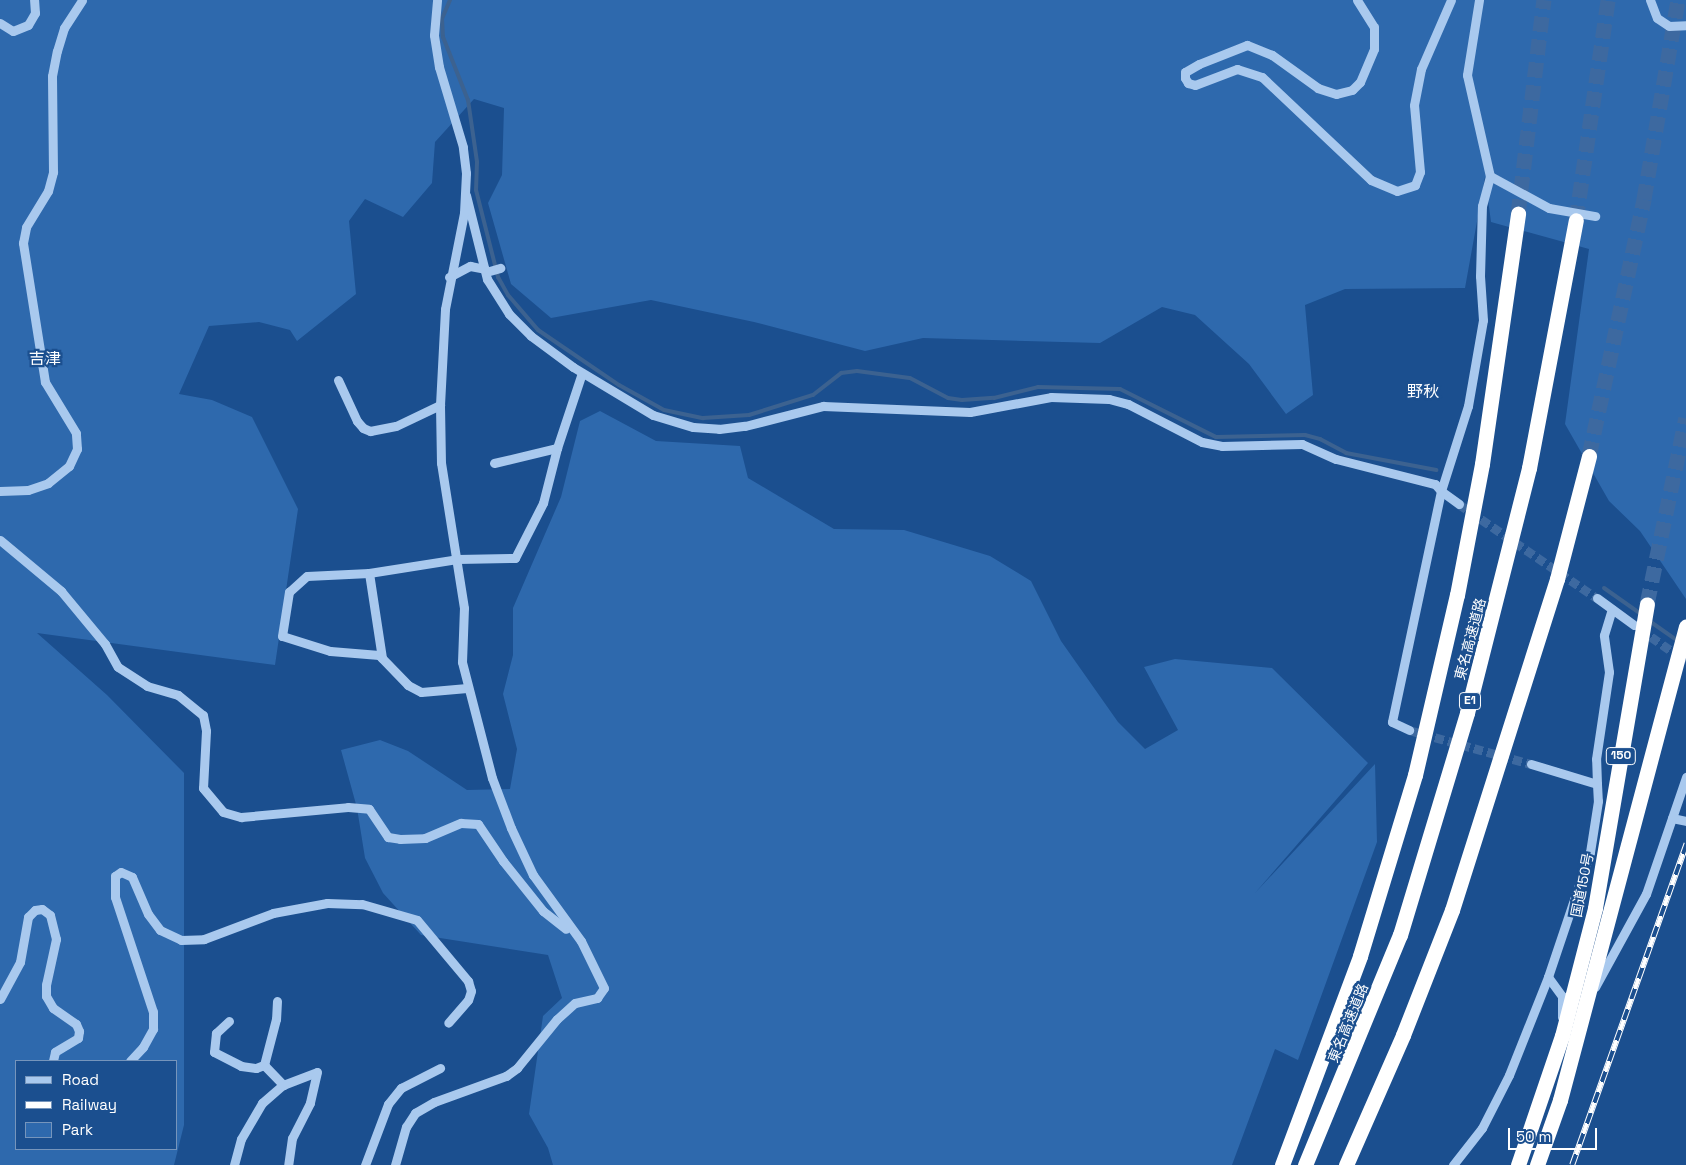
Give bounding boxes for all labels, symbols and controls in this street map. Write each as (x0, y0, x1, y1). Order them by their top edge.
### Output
district label: 吉津 (29, 349, 61, 369)
district label: 野秋 (1407, 382, 1439, 402)
street label: 東名高速道路 (1451, 596, 1489, 682)
road number: E1 (1459, 691, 1481, 710)
road number: 150 (1605, 746, 1637, 766)
street label: 国道150号 (1568, 851, 1596, 919)
street label: 東名高速道路 (1324, 981, 1372, 1065)
legend (15, 1060, 178, 1150)
text: Road (62, 1070, 99, 1089)
text: Railway (62, 1095, 117, 1114)
scale bar (1511, 1118, 1600, 1150)
text: Park (62, 1120, 93, 1139)
text: 50 m (1516, 1127, 1551, 1146)

